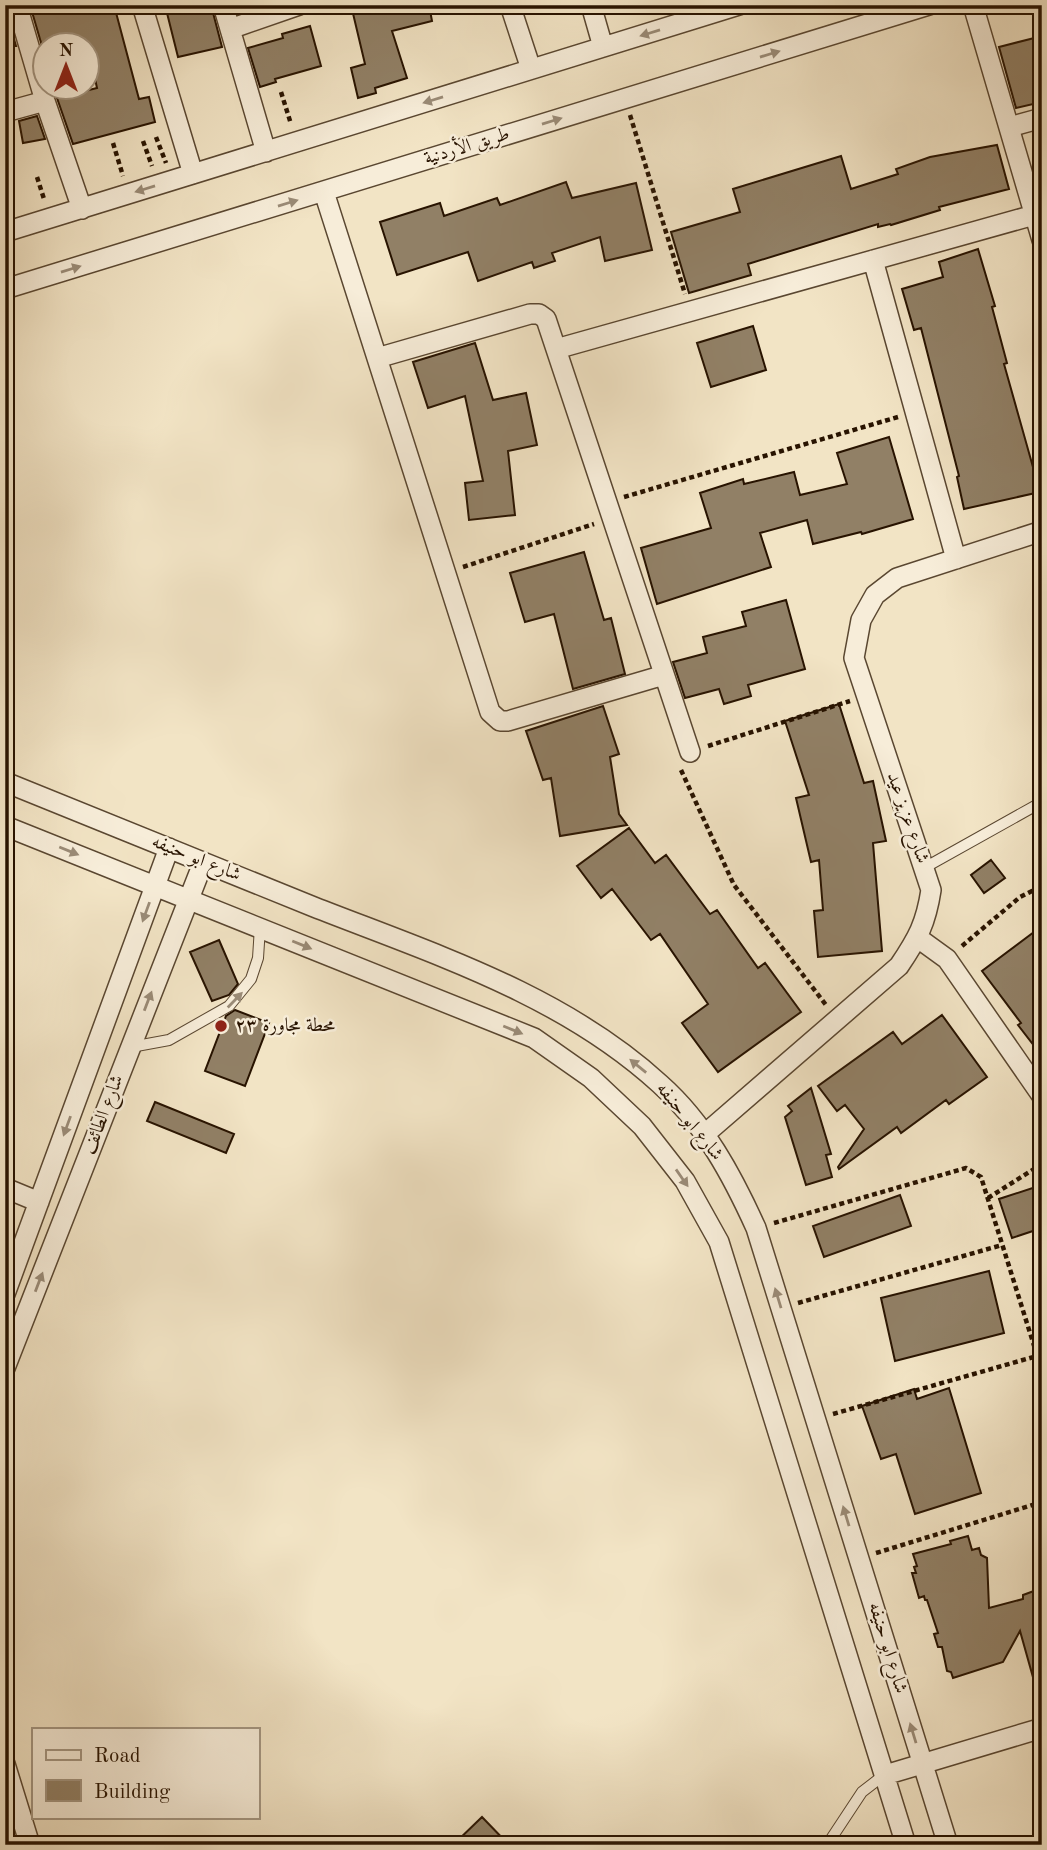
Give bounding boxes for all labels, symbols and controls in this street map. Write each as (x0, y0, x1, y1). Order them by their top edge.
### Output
one-way arrow (639, 28, 660, 38)
north arrow (32, 32, 102, 102)
text: N (59, 42, 74, 61)
one-way arrow (759, 49, 780, 59)
one-way arrow (422, 95, 443, 106)
one-way arrow (542, 115, 563, 126)
street label: طريق الأردنية (420, 119, 512, 170)
one-way arrow (135, 184, 156, 195)
one-way arrow (278, 197, 299, 207)
one-way arrow (60, 264, 81, 274)
street label: شارع عزيز عيد (879, 770, 931, 867)
street label: شارع ابو حنيفه (147, 833, 243, 889)
one-way arrow (58, 846, 79, 857)
one-way arrow (140, 902, 151, 923)
one-way arrow (292, 939, 313, 950)
one-way arrow (143, 991, 154, 1012)
one-way arrow (226, 991, 243, 1008)
place label: محطة مجاورة ٢٣ (235, 1017, 336, 1036)
marker: محطة مجاورة ٢٣ (213, 1018, 229, 1034)
one-way arrow (503, 1025, 524, 1036)
one-way arrow (630, 1059, 647, 1074)
street label: شارع الطائف (80, 1073, 132, 1159)
street label: شارع ابو حنيفه (649, 1079, 726, 1167)
one-way arrow (61, 1115, 72, 1136)
one-way arrow (675, 1169, 689, 1187)
one-way arrow (33, 1271, 44, 1292)
one-way arrow (773, 1288, 783, 1309)
one-way arrow (840, 1505, 850, 1526)
street label: شارع ابو حنيفه (860, 1600, 910, 1697)
one-way arrow (908, 1722, 918, 1743)
legend (32, 1728, 259, 1818)
text: Road (94, 1746, 141, 1767)
text: Building (94, 1782, 171, 1803)

